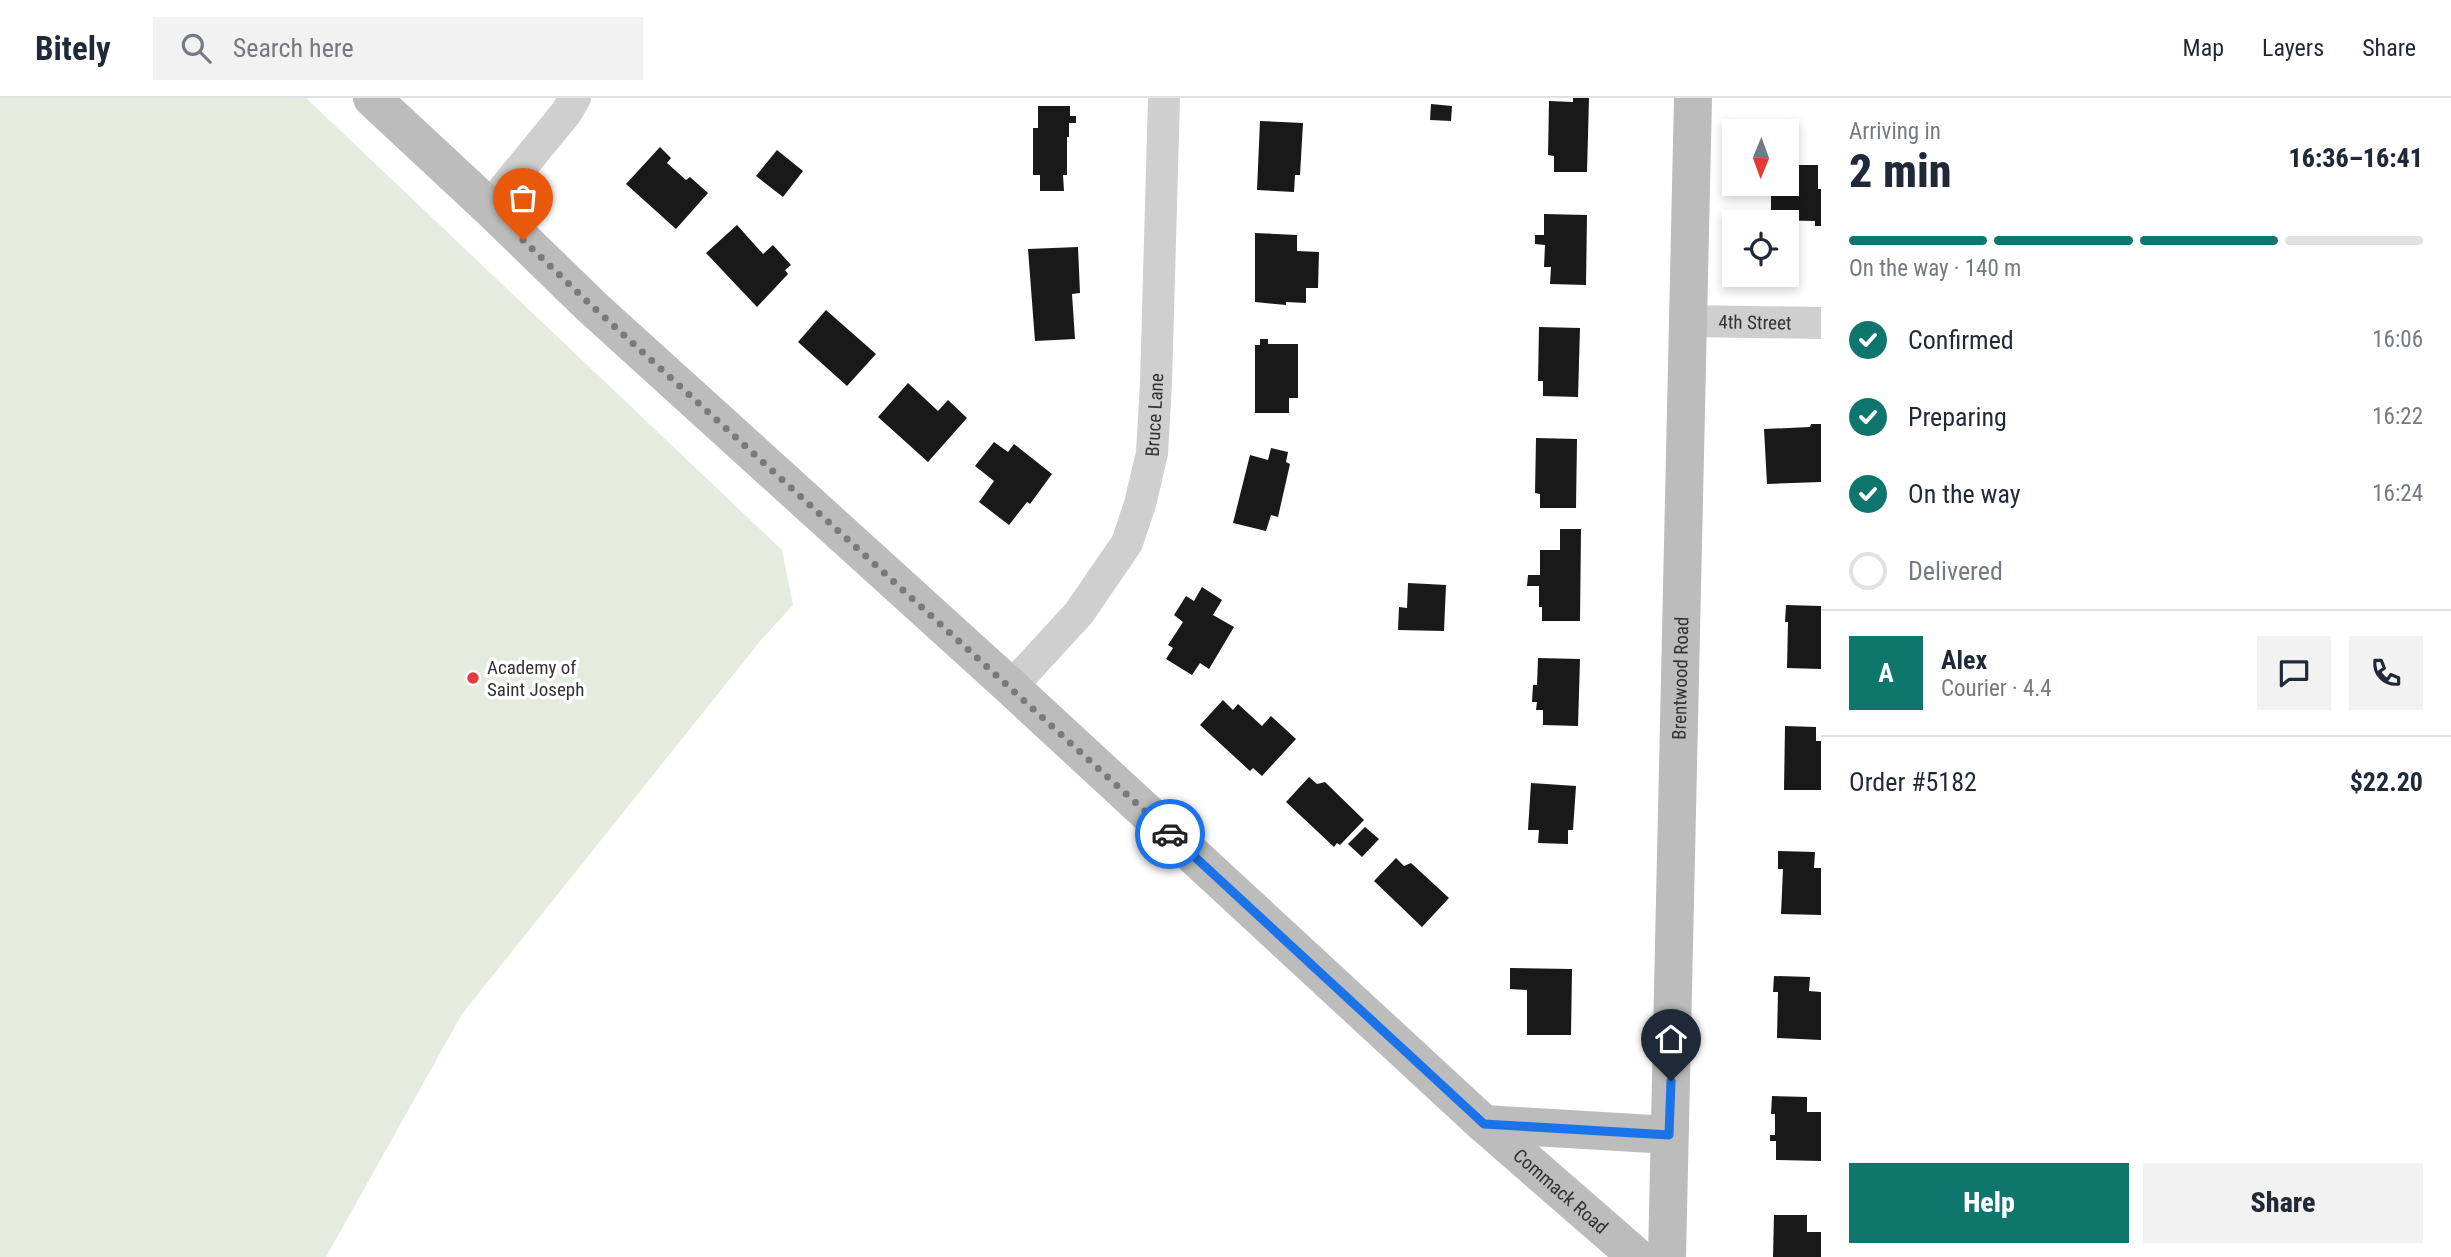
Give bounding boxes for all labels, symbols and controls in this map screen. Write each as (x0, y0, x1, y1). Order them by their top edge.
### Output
search box (153, 17, 643, 80)
text: Bitely (35, 29, 111, 68)
icon: search (177, 29, 215, 67)
text: Search here (233, 33, 354, 63)
text: Map (2183, 34, 2224, 62)
text: Layers (2262, 34, 2324, 62)
text: Share (2362, 34, 2416, 62)
text: Arriving in (1849, 118, 1941, 145)
north arrow (1722, 119, 1799, 196)
map controls (1722, 119, 1799, 287)
text: 16:36–16:41 (2289, 143, 2423, 173)
text: 2 min (1849, 144, 1952, 198)
pin (493, 168, 553, 240)
icon: bag (504, 179, 542, 217)
button: locate (1722, 210, 1799, 287)
text: On the way · 140 m (1849, 255, 2021, 282)
street label: 4th Street (1718, 310, 1792, 335)
icon: check (1849, 321, 1887, 359)
text: Confirmed (1908, 325, 2014, 355)
text: 16:06 (2372, 326, 2423, 353)
street label: Bruce Lane (1141, 373, 1168, 457)
icon: check (1849, 398, 1887, 436)
text: Preparing (1908, 402, 2007, 432)
text: 16:22 (2372, 403, 2423, 430)
icon: check (1849, 475, 1887, 513)
text: On the way (1908, 479, 2021, 509)
text: 16:24 (2372, 480, 2423, 507)
text: Delivered (1908, 556, 2003, 586)
street label: Brentwood Road (1668, 616, 1693, 740)
button: chat (2257, 636, 2331, 710)
button: phone (2349, 636, 2423, 710)
text: Alex (1941, 645, 1987, 675)
place label: Academy of Saint Joseph (487, 656, 584, 701)
text: A (1878, 658, 1894, 688)
marker: Academy of Saint Joseph (465, 670, 481, 686)
text: Courier · 4.4 (1941, 675, 2052, 702)
text: Order #5182 (1849, 767, 1977, 797)
text: $22.20 (2350, 767, 2423, 797)
courier (1135, 799, 1205, 869)
icon: car (1151, 815, 1189, 853)
pin (1641, 1009, 1701, 1081)
icon: home (1652, 1020, 1690, 1058)
street label: Commack Road (1509, 1144, 1613, 1239)
button: Help (1849, 1163, 2129, 1243)
button: Share (2143, 1163, 2423, 1243)

